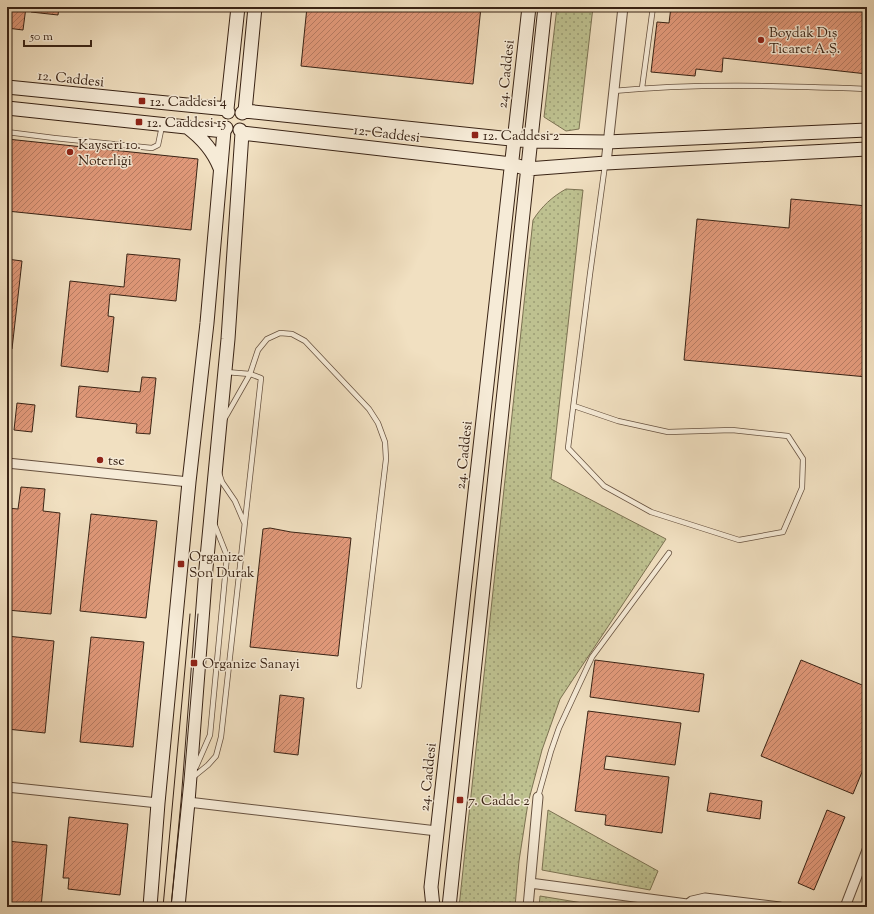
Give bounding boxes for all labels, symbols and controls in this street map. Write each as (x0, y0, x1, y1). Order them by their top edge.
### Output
scale bar (24, 22, 91, 48)
place label: Boydak Dış Ticaret A.Ş. (769, 24, 840, 60)
text: 50 m (29, 28, 53, 46)
marker: Boydak Dış Ticaret A.Ş. (756, 35, 766, 45)
street label: 24. Caddesi (493, 39, 521, 110)
street label: 12. Caddesi (37, 67, 105, 93)
place label: 12. Caddesi 4 (150, 93, 227, 113)
marker: 12. Caddesi 4 (137, 96, 147, 106)
place label: 12. Caddesi 15 (147, 114, 226, 134)
marker: 12. Caddesi 15 (134, 117, 144, 127)
street label: 12. Caddesi (352, 121, 421, 149)
place label: 12. Caddesi 2 (483, 127, 560, 147)
marker: 12. Caddesi 2 (470, 130, 480, 140)
place label: Kayseri 10. Noterliği (78, 136, 141, 172)
marker: Kayseri 10. Noterliği (65, 147, 75, 157)
street label: 24. Caddesi (451, 420, 479, 491)
place label: tse (108, 452, 125, 472)
marker: tse (95, 455, 105, 465)
place label: Organize Son Durak (189, 548, 255, 584)
marker: Organize Son Durak (176, 559, 186, 569)
place label: Organize Sanayi (202, 655, 300, 675)
marker: Organize Sanayi (189, 658, 199, 668)
street label: 24. Caddesi (415, 742, 443, 813)
place label: 7. Cadde 2 (468, 792, 530, 812)
marker: 7. Cadde 2 (455, 795, 465, 805)

